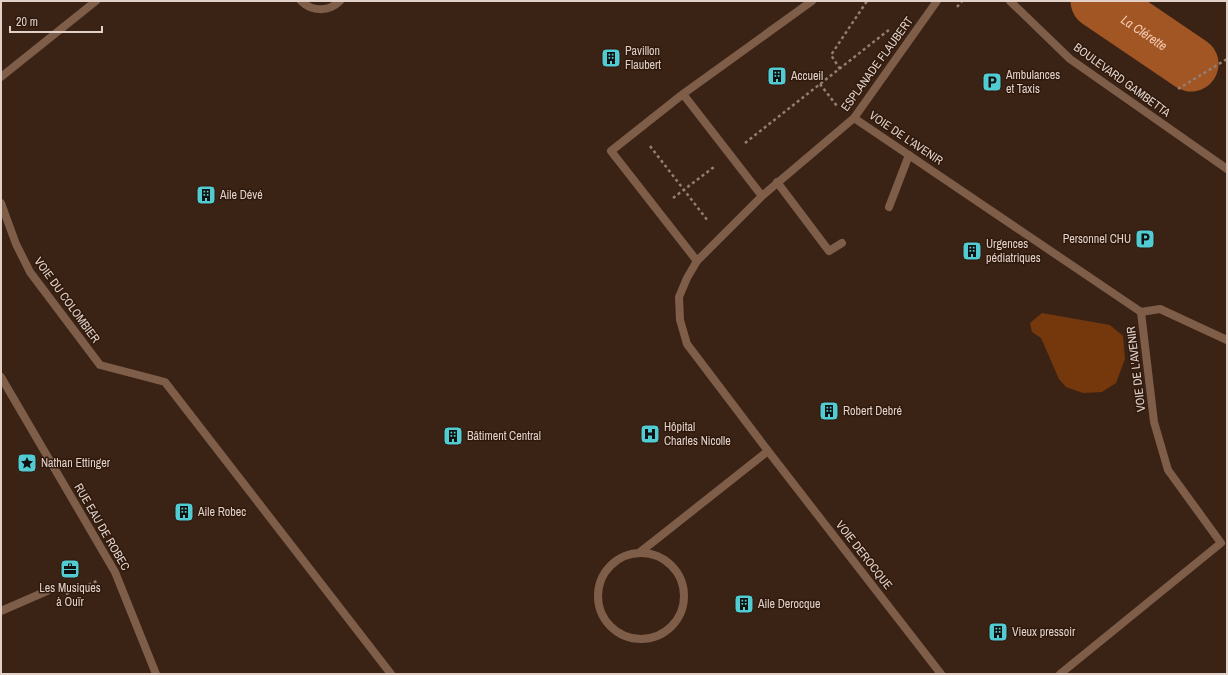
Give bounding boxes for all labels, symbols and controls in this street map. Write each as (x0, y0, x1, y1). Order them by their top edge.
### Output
scale bar (10, 8, 102, 34)
water label: La Clérette (1118, 11, 1171, 54)
text: 20 m (16, 14, 38, 30)
street label: ESPLANADE FLAUBERT (837, 14, 917, 114)
street label: BOULEVARD GAMBETTA (1070, 39, 1174, 121)
place label: Pavillon Flaubert (625, 43, 661, 73)
building icon: Pavillon Flaubert (600, 47, 622, 69)
building icon: Accueil (766, 65, 788, 87)
place label: Ambulances et Taxis (1005, 67, 1060, 97)
place label: Accueil (790, 68, 823, 84)
parking icon: Ambulances et Taxis (981, 71, 1003, 93)
street label: VOIE DE L'AVENIR (866, 107, 946, 169)
building icon: Aile Dévé (195, 184, 217, 206)
place label: Aile Dévé (219, 187, 263, 203)
parking icon: Personnel CHU (1134, 228, 1156, 250)
place label: Personnel CHU (1063, 231, 1131, 247)
place label: Urgences pédiatriques (986, 236, 1041, 266)
building icon: Urgences pédiatriques (961, 240, 983, 262)
street label: VOIE DU COLOMBIER (30, 254, 104, 346)
street label: VOIE DE L'AVENIR (1123, 325, 1149, 413)
building icon: Robert Debré (818, 400, 840, 422)
place label: Robert Debré (843, 403, 902, 419)
place label: Hôpital Charles Nicolle (664, 419, 731, 449)
hospital icon: Hôpital Charles Nicolle (639, 423, 661, 445)
building icon: Bâtiment Central (442, 425, 464, 447)
place label: Bâtiment Central (467, 428, 541, 444)
place icon: Nathan Ettinger (16, 452, 38, 474)
place label: Nathan Ettinger (41, 455, 111, 471)
street label: RUE EAU DE ROBEC (71, 481, 133, 573)
building icon: Aile Robec (173, 501, 195, 523)
place label: Aile Robec (197, 504, 246, 520)
street label: VOIE DEROCQUE (832, 517, 896, 593)
office icon: Les Musiques à Ouïr (59, 558, 81, 580)
place label: Les Musiques à Ouïr (39, 580, 101, 610)
building icon: Aile Derocque (733, 593, 755, 615)
place label: Aile Derocque (757, 596, 820, 612)
building icon: Vieux pressoir (987, 621, 1009, 643)
place label: Vieux pressoir (1012, 624, 1076, 640)

